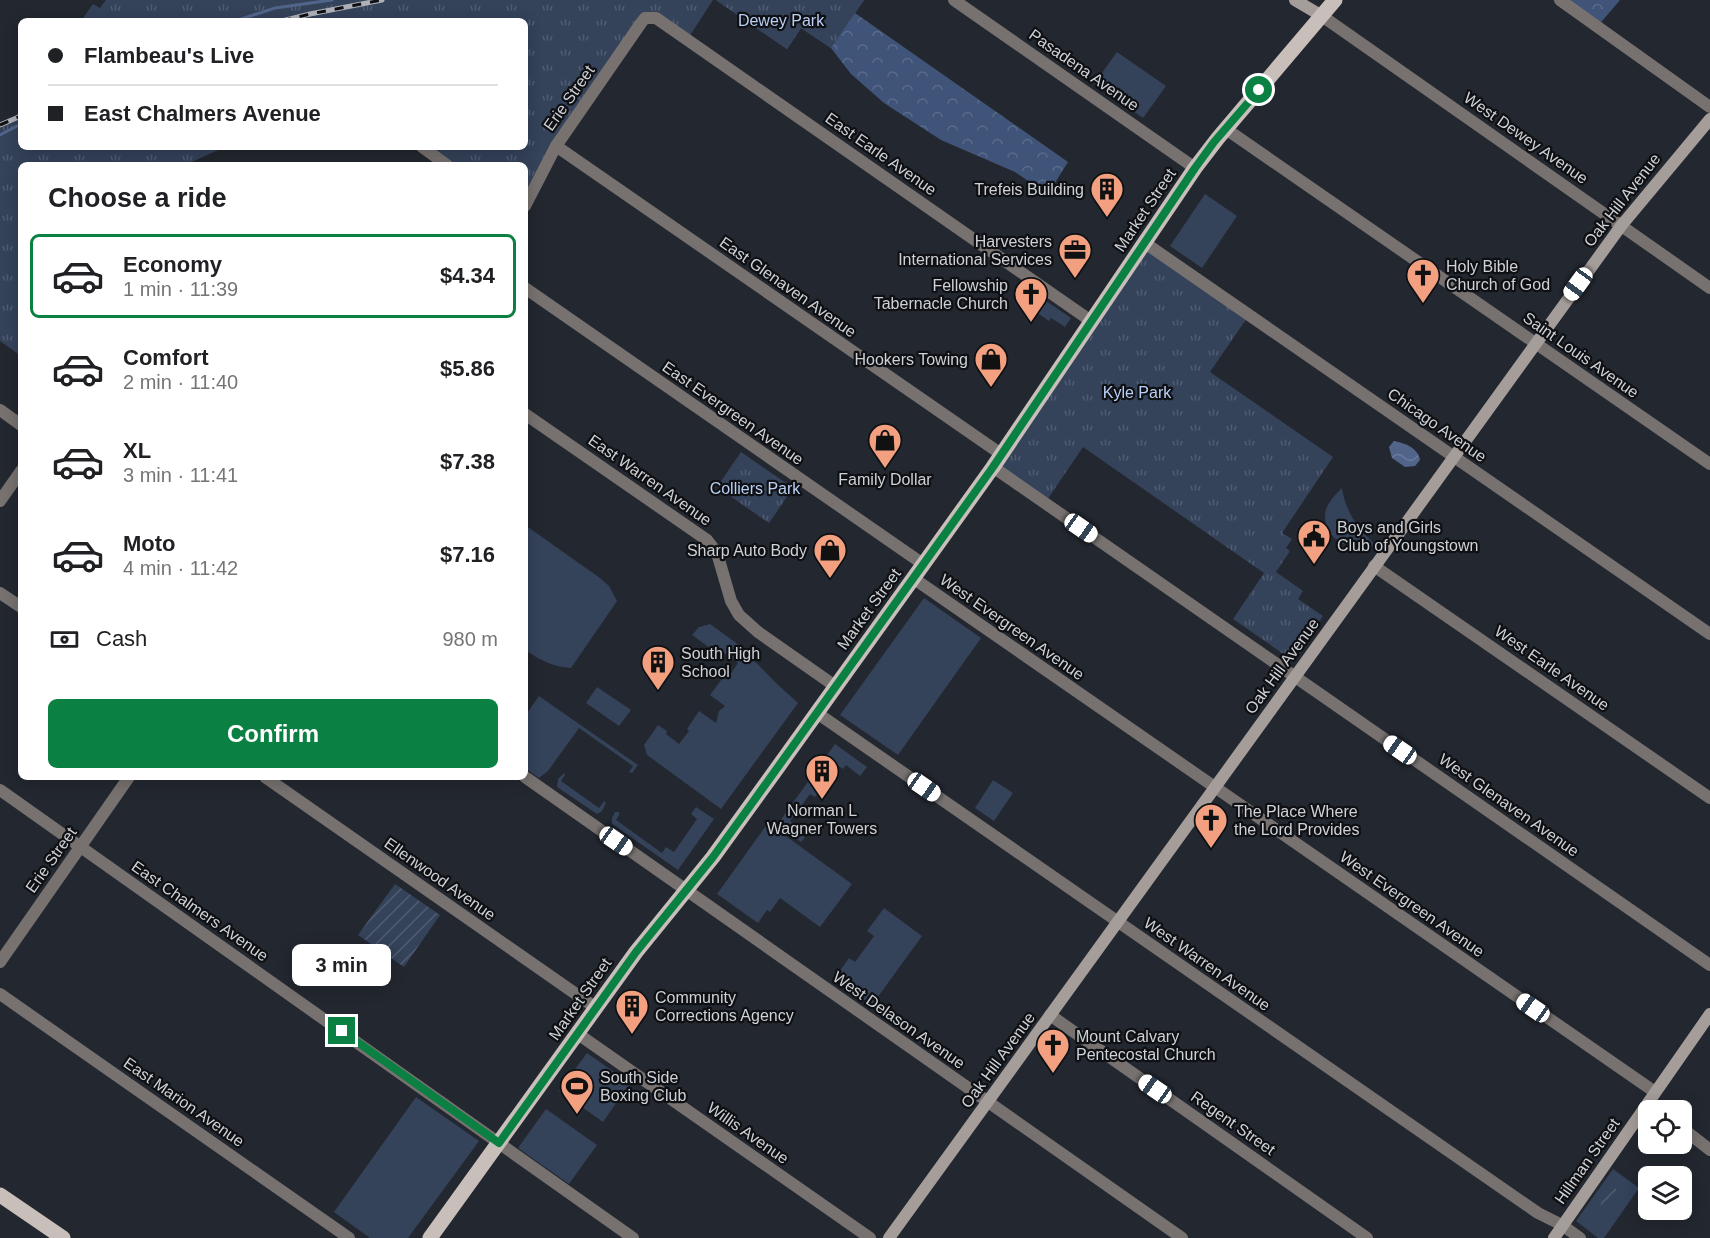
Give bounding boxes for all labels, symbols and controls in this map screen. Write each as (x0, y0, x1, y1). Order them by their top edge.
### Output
park label: Dewey Park (738, 12, 825, 29)
street label: Pasadena Avenue (1026, 26, 1142, 114)
text: Flambeau's Live (84, 43, 254, 68)
street label: Erie Street (540, 62, 598, 134)
route start (1245, 76, 1272, 103)
street label: West Dewey Avenue (1461, 89, 1591, 187)
text: East Chalmers Avenue (84, 101, 321, 126)
street label: East Earle Avenue (822, 109, 940, 199)
street label: Oak Hill Avenue (1580, 150, 1664, 250)
street label: Market Street (1111, 165, 1179, 255)
building icon: Trefeis Building (1089, 171, 1125, 218)
place label: Trefeis Building (974, 181, 1084, 198)
text: Choose a ride (48, 183, 227, 213)
office icon: Harvesters International Services (1057, 232, 1093, 279)
street label: East Glenaven Avenue (717, 233, 860, 341)
place label: Harvesters International Services (898, 233, 1052, 268)
icon: car (51, 249, 105, 303)
text: Economy (123, 252, 222, 277)
church icon: Holy Bible Church of God (1405, 257, 1441, 304)
place label: Holy Bible Church of God (1446, 258, 1550, 293)
text: $4.34 (440, 263, 495, 288)
car (1560, 264, 1596, 304)
church icon: Fellowship Tabernacle Church (1013, 276, 1049, 323)
place label: Fellowship Tabernacle Church (874, 277, 1008, 312)
text: 1 min · 11:39 (123, 278, 238, 300)
street label: Saint Louis Avenue (1520, 309, 1642, 401)
shop icon: Hookers Towing (973, 341, 1009, 388)
icon: car (51, 342, 105, 396)
text: Comfort (123, 345, 209, 370)
place label: Hookers Towing (854, 351, 968, 368)
text: $5.86 (440, 356, 495, 381)
street label: East Evergreen Avenue (659, 358, 807, 468)
text: 2 min · 11:40 (123, 371, 238, 393)
park label: Kyle Park (1103, 384, 1172, 401)
street label: Chicago Avenue (1385, 385, 1490, 465)
shop icon: Family Dollar (867, 422, 903, 469)
street label: East Warren Avenue (585, 431, 715, 529)
icon: car (51, 435, 105, 489)
text: XL (123, 438, 151, 463)
text: $7.38 (440, 449, 495, 474)
text: 3 min · 11:41 (123, 464, 238, 486)
place label: Family Dollar (838, 471, 932, 488)
park label: Colliers Park (710, 480, 801, 497)
car (1061, 510, 1101, 546)
public building icon: Boys and Girls Club of Youngstown (1296, 518, 1332, 565)
place label: Boys and Girls Club of Youngstown (1337, 519, 1478, 554)
icon: car (51, 528, 105, 582)
text: Moto (123, 531, 176, 556)
shop icon: Sharp Auto Body (812, 532, 848, 579)
text: $7.16 (440, 542, 495, 567)
place label: Sharp Auto Body (687, 542, 807, 559)
text: 4 min · 11:42 (123, 557, 238, 579)
street label: Market Street (834, 565, 904, 653)
street label: West Evergreen Avenue (937, 571, 1087, 683)
street label: Oak Hill Avenue (1242, 615, 1322, 717)
street label: West Earle Avenue (1492, 622, 1612, 714)
icon: cash (48, 623, 81, 656)
text: Cash (96, 626, 147, 651)
text: 980 m (442, 628, 498, 650)
building icon: South High School (640, 644, 676, 691)
place label: South High School (681, 645, 760, 680)
button: Confirm (48, 699, 498, 768)
car (1380, 732, 1420, 768)
street label: West Glenaven Avenue (1436, 750, 1582, 860)
building icon: Norman L Wagner Towers (804, 753, 840, 800)
car (904, 769, 944, 805)
place label: Norman L Wagner Towers (767, 802, 877, 837)
church icon: The Place Where the Lord Provides (1193, 802, 1229, 849)
place label: The Place Where the Lord Provides (1234, 803, 1359, 838)
car (596, 823, 636, 859)
street label: Erie Street (22, 824, 80, 896)
street label: Ellenwood Avenue (381, 834, 499, 924)
street label: West Evergreen Avenue (1337, 848, 1487, 960)
street label: East Chalmers Avenue (129, 857, 271, 965)
street label: West Warren Avenue (1141, 914, 1273, 1014)
callout: 3 min (292, 944, 392, 986)
text: 3 min (315, 954, 368, 976)
street label: Market Street (545, 954, 615, 1043)
street label: West Delason Avenue (830, 968, 968, 1072)
building icon: Community Corrections Agency (614, 988, 650, 1035)
place label: Community Corrections Agency (655, 989, 794, 1024)
car (1513, 990, 1553, 1026)
street label: Oak Hill Avenue (958, 1009, 1038, 1111)
route end (328, 1017, 355, 1044)
church icon: Mount Calvary Pentecostal Church (1035, 1027, 1071, 1074)
place label: Mount Calvary Pentecostal Church (1076, 1028, 1216, 1063)
street label: East Marion Avenue (121, 1054, 247, 1150)
sports icon: South Side Boxing Club (559, 1068, 595, 1115)
place label: South Side Boxing Club (600, 1069, 686, 1104)
car (1135, 1071, 1175, 1107)
street label: Regent Street (1188, 1088, 1279, 1159)
street label: Willis Avenue (704, 1099, 792, 1167)
map controls (1638, 1100, 1692, 1220)
button: locate (1638, 1100, 1692, 1154)
street label: Hillman Street (1551, 1115, 1623, 1207)
button: layers (1638, 1166, 1692, 1220)

